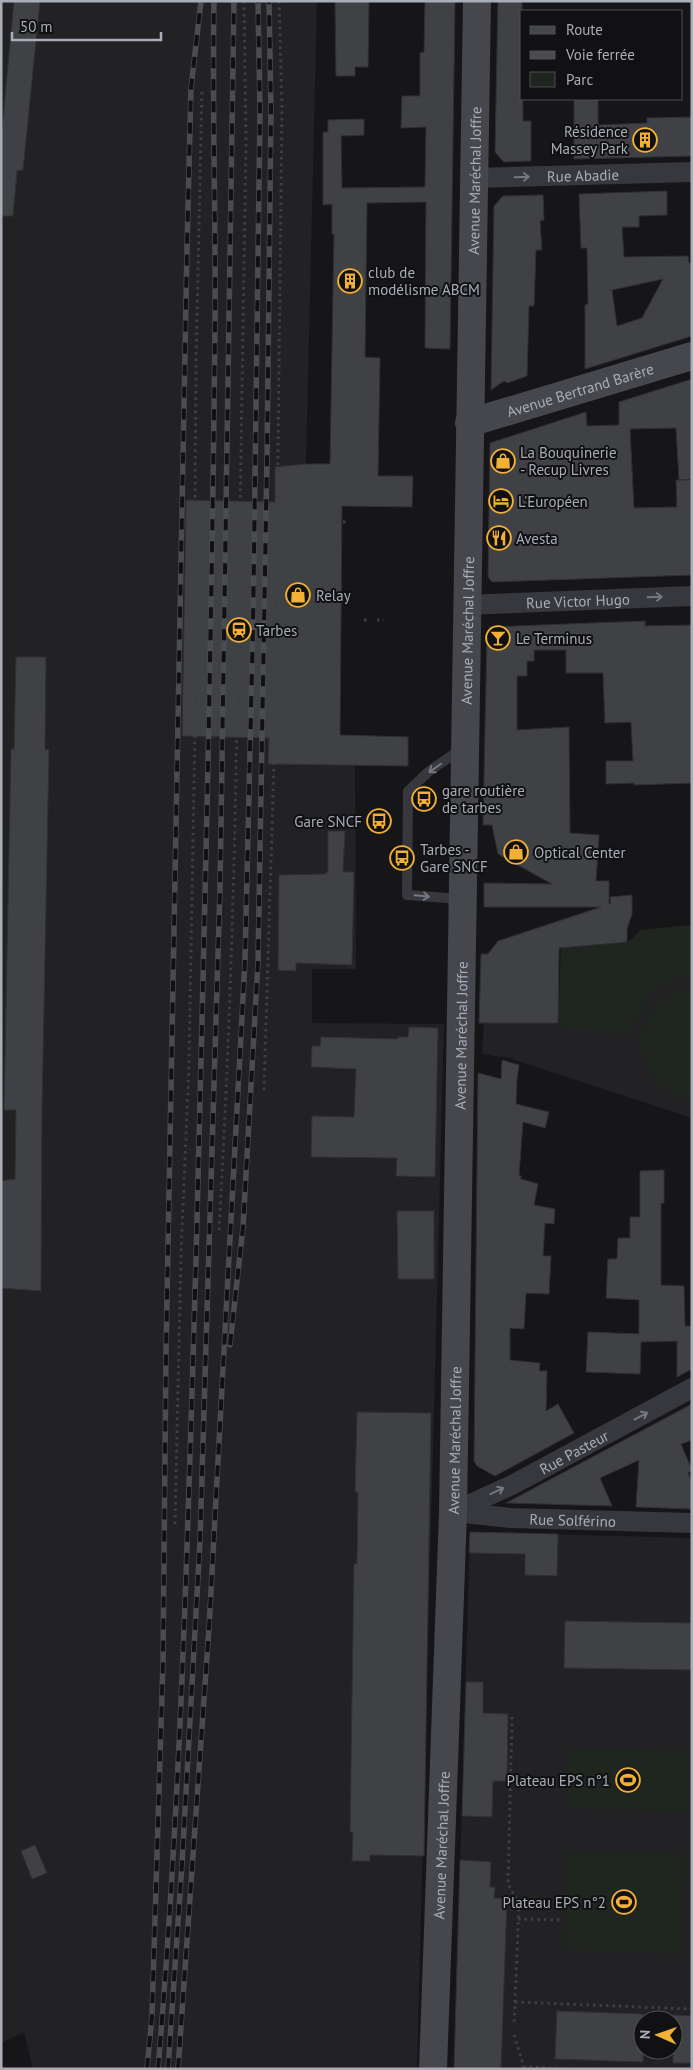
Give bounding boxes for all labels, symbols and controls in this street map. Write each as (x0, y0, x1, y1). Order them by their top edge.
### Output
scale bar (12, 10, 161, 42)
legend (520, 10, 683, 100)
text: 50 m (20, 17, 53, 36)
text: Route (566, 20, 603, 39)
text: Voie ferrée (565, 45, 635, 64)
text: Parc (566, 70, 593, 89)
street label: Avenue Maréchal Joffre (463, 106, 485, 255)
place label: Résidence Massey Park (551, 122, 629, 158)
building icon: Résidence Massey Park (632, 127, 658, 153)
street label: Rue Abadie (547, 165, 619, 185)
one-way arrow (514, 172, 530, 181)
place label: club de modélisme ABCM (368, 263, 480, 299)
building icon: club de modélisme ABCM (337, 268, 363, 294)
street label: Avenue Bertrand Barère (504, 359, 656, 421)
place label: La Bouquinerie - Recup Livres (520, 443, 617, 479)
shop icon: La Bouquinerie - Recup Livres (490, 448, 516, 474)
hotel icon: L'Européen (488, 488, 514, 514)
place label: L'Européen (518, 492, 588, 511)
restaurant icon: Avesta (486, 525, 512, 551)
place label: Avesta (516, 529, 558, 548)
street label: Avenue Maréchal Joffre (456, 556, 478, 705)
shop icon: Relay (285, 582, 311, 608)
place label: Relay (316, 586, 351, 605)
street label: Rue Victor Hugo (526, 589, 630, 612)
one-way arrow (646, 593, 662, 602)
station icon: Tarbes (226, 617, 252, 643)
place label: Tarbes (256, 621, 297, 640)
bar icon: Le Terminus (485, 625, 511, 651)
place label: Le Terminus (516, 629, 592, 648)
one-way arrow (429, 762, 442, 773)
place label: gare routière de tarbes (442, 781, 525, 817)
bus stop icon: gare routière de tarbes (411, 786, 437, 812)
bus stop icon: Gare SNCF (366, 808, 392, 834)
place label: Gare SNCF (294, 812, 362, 831)
shop icon: Optical Center (503, 839, 529, 865)
place label: Tarbes - Gare SNCF (420, 840, 488, 876)
place label: Optical Center (534, 843, 626, 862)
bus stop icon: Tarbes - Gare SNCF (389, 845, 415, 871)
one-way arrow (414, 891, 430, 901)
street label: Avenue Maréchal Joffre (450, 961, 471, 1110)
street label: Avenue Maréchal Joffre (443, 1366, 465, 1515)
one-way arrow (633, 1410, 647, 1420)
street label: Rue Pasteur (536, 1425, 612, 1478)
one-way arrow (489, 1486, 504, 1496)
street label: Rue Solférino (529, 1509, 616, 1530)
sports icon: Plateau EPS n°1 (615, 1767, 641, 1793)
street label: Avenue Maréchal Joffre (429, 1771, 453, 1920)
place label: Plateau EPS n°1 (507, 1771, 610, 1790)
sports icon: Plateau EPS n°2 (611, 1889, 637, 1915)
place label: Plateau EPS n°2 (503, 1893, 606, 1912)
north arrow (633, 2010, 683, 2060)
text: N (636, 2030, 654, 2039)

